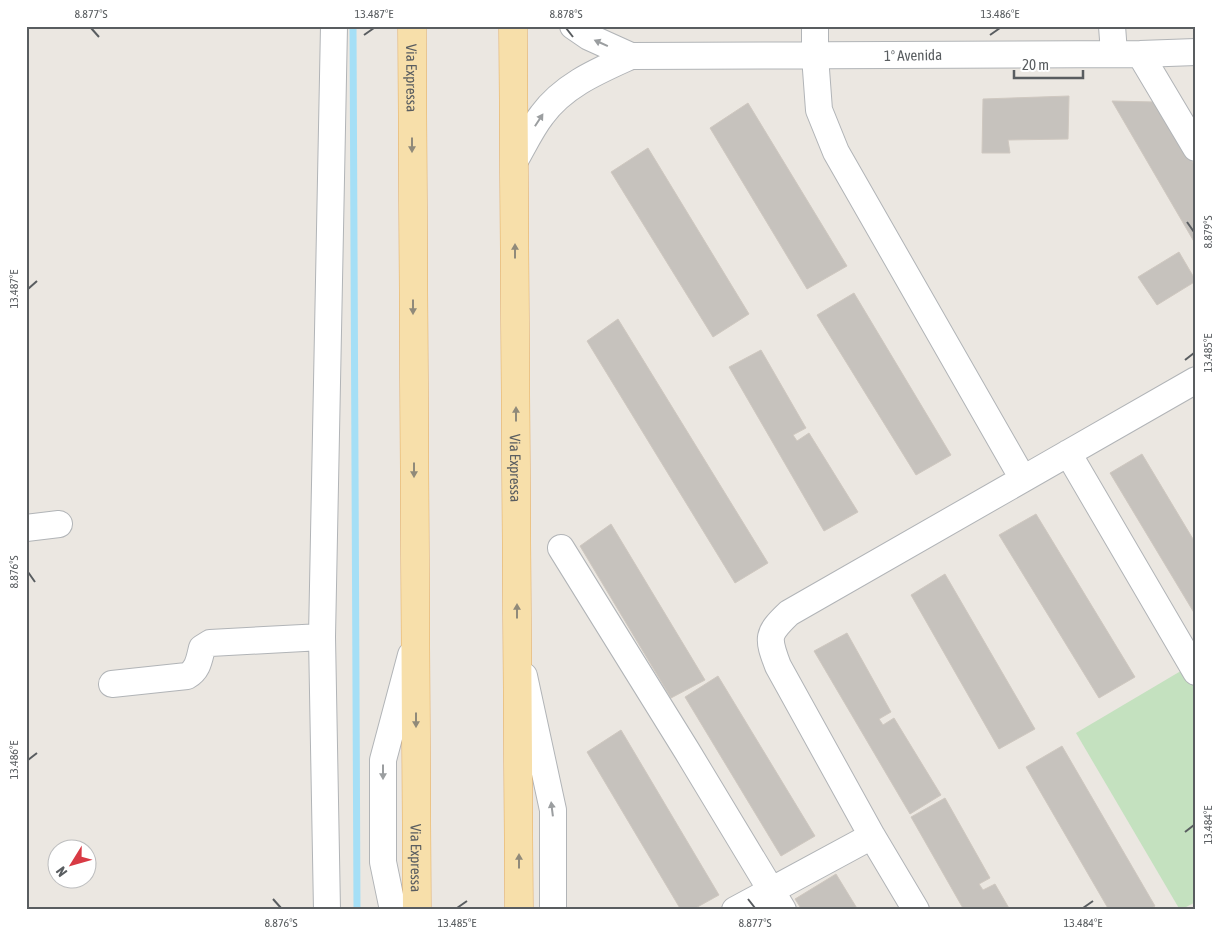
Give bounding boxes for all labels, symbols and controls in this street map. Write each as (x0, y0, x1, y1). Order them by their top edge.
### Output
text: 8.877°S (74, 7, 108, 21)
text: 13.487°E (355, 7, 393, 21)
text: 8.878°S (549, 7, 583, 21)
text: 13.486°E (981, 7, 1019, 21)
one-way arrow (594, 38, 608, 46)
street label: Via Expressa (404, 44, 421, 112)
street label: 1º Avenida (884, 46, 942, 64)
scale bar (1014, 48, 1083, 80)
text: 20 m (1022, 56, 1049, 73)
one-way arrow (534, 113, 544, 127)
one-way arrow (408, 137, 416, 153)
text: 8.879°S (1201, 215, 1215, 249)
one-way arrow (511, 243, 519, 259)
text: 13.487°E (7, 270, 21, 308)
one-way arrow (409, 300, 417, 316)
text: 13.485°E (1201, 334, 1215, 372)
one-way arrow (512, 405, 520, 421)
street label: Via Expressa (507, 434, 525, 502)
one-way arrow (410, 462, 418, 478)
text: 8.876°S (7, 555, 21, 589)
one-way arrow (513, 603, 521, 619)
one-way arrow (412, 712, 420, 728)
text: 13.486°E (7, 741, 21, 779)
one-way arrow (379, 764, 387, 780)
one-way arrow (548, 800, 556, 816)
text: 13.484°E (1201, 806, 1215, 844)
street label: Via Expressa (408, 824, 425, 892)
north arrow (48, 838, 98, 888)
one-way arrow (514, 853, 522, 869)
text: N (53, 864, 70, 880)
text: 8.876°S (264, 916, 298, 930)
text: 13.485°E (438, 916, 476, 930)
text: 8.877°S (738, 916, 772, 930)
text: 13.484°E (1064, 916, 1102, 930)

